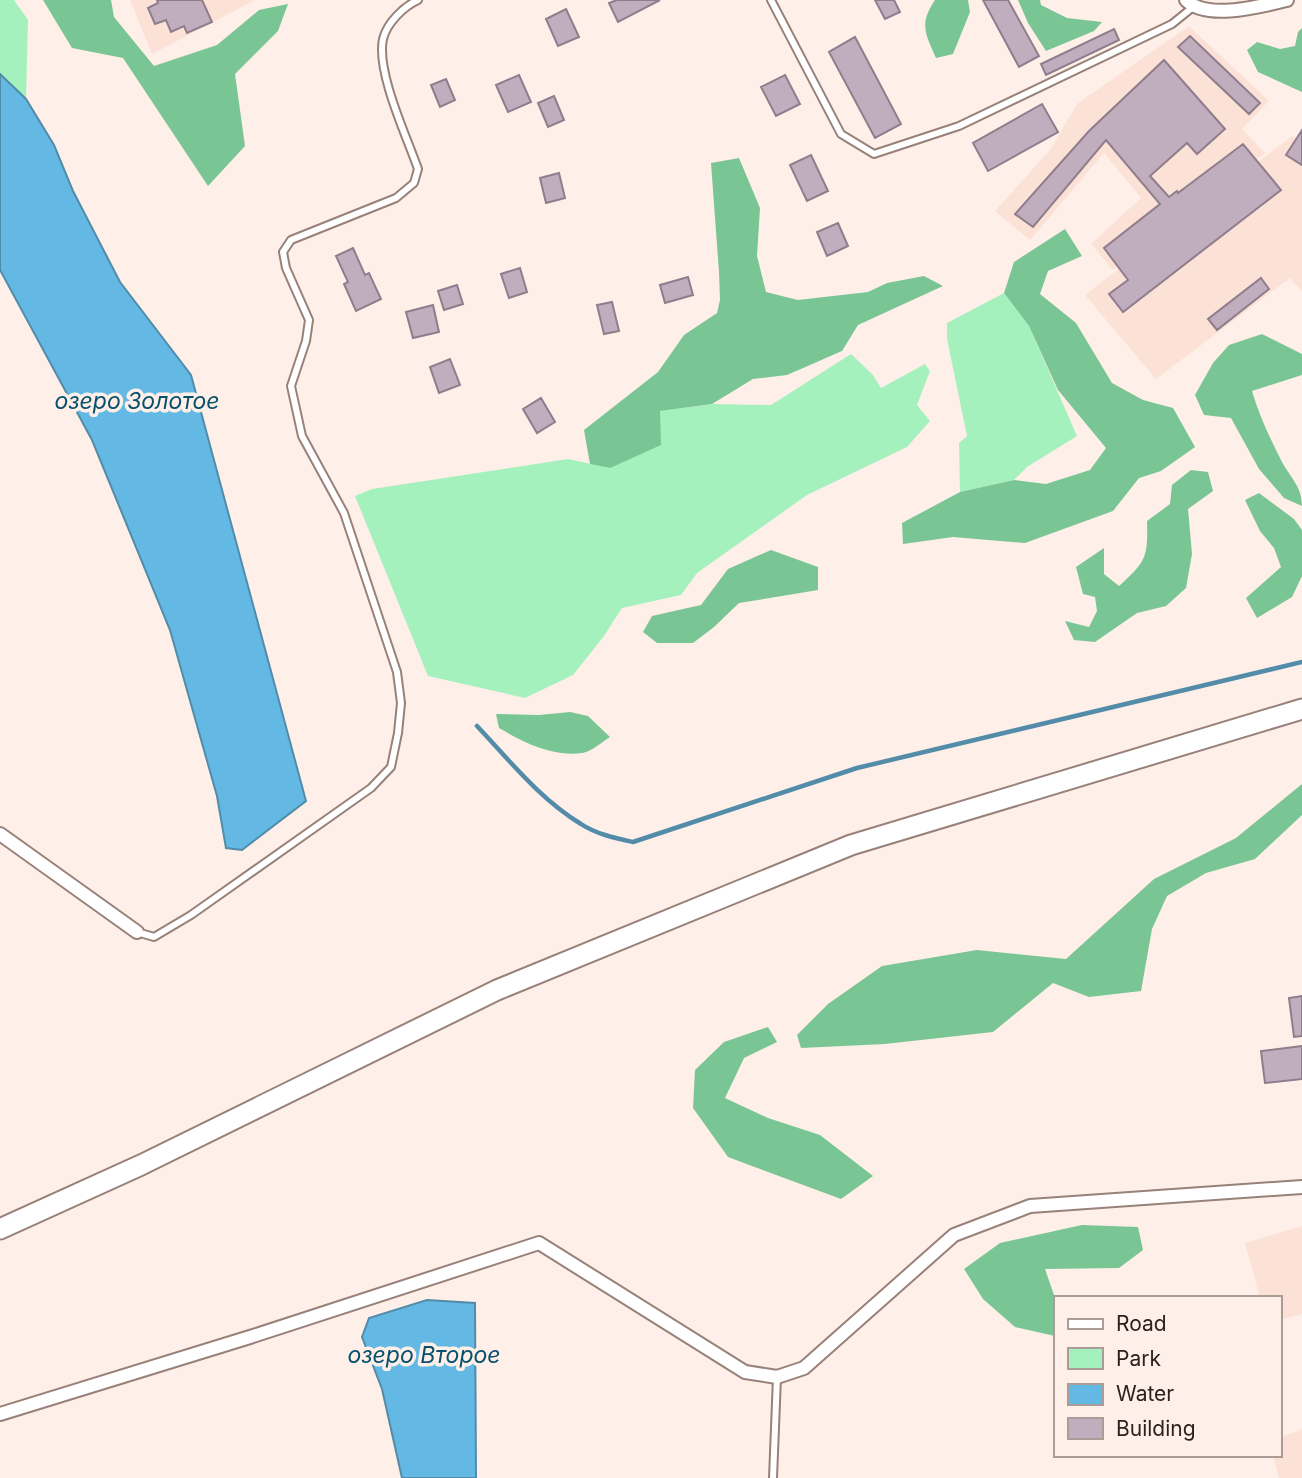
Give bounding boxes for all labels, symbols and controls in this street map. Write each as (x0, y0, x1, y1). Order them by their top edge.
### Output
water label: озеро Золотое (54, 387, 220, 415)
legend (1054, 1296, 1281, 1457)
text: Road (1116, 1311, 1167, 1336)
water label: озеро Второе (347, 1341, 501, 1369)
text: Park (1116, 1346, 1161, 1371)
text: Water (1116, 1381, 1174, 1406)
text: Building (1116, 1416, 1196, 1441)

